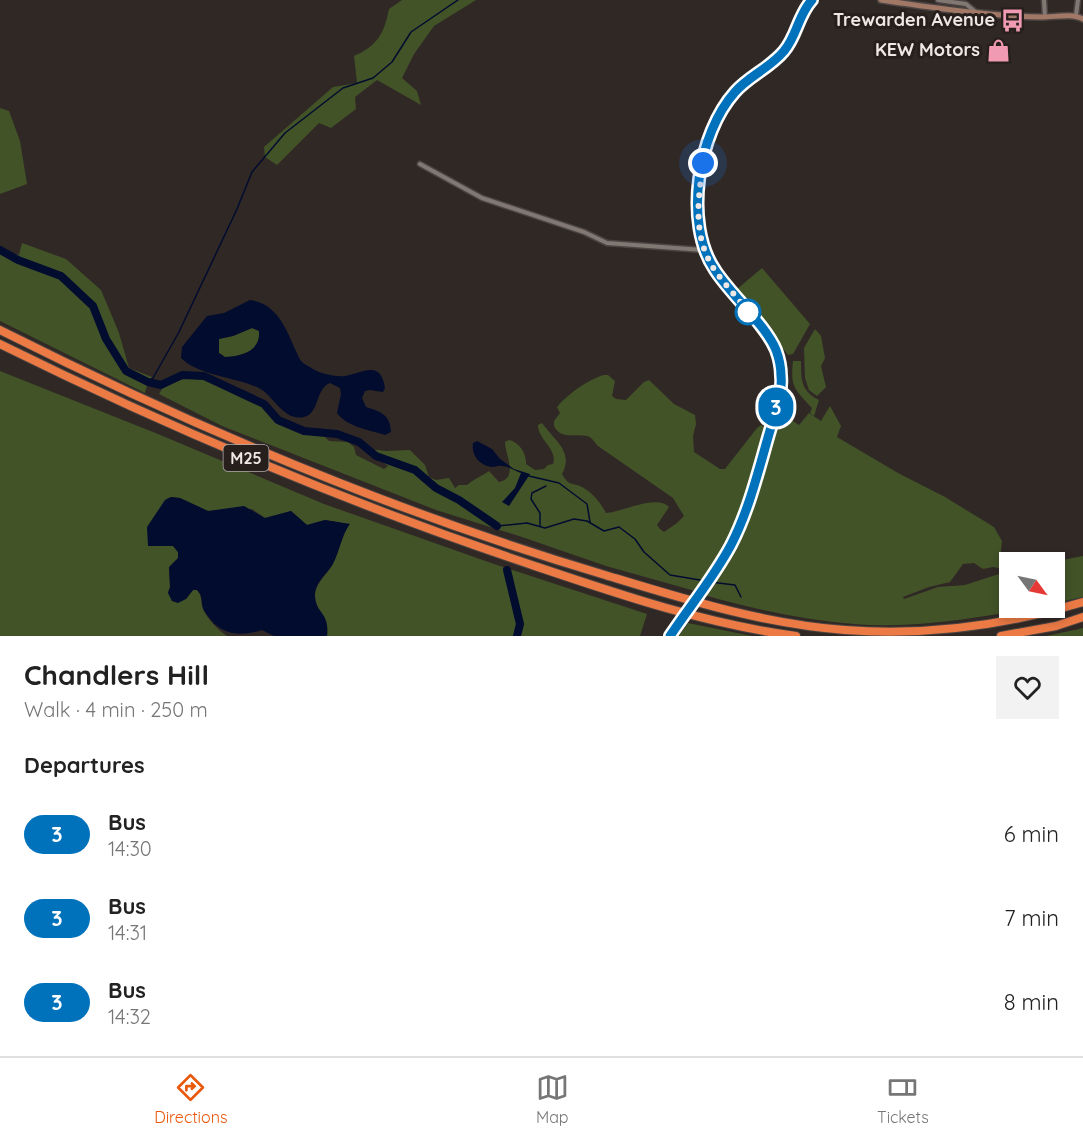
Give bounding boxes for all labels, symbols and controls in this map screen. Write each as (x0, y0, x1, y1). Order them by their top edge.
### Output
bus stop icon: Trewarden Avenue (1000, 7, 1026, 33)
place label: Trewarden Avenue (833, 8, 995, 31)
shop icon: KEW Motors (985, 37, 1011, 63)
place label: KEW Motors (875, 38, 980, 61)
your location (688, 148, 718, 178)
unlabelled marker (735, 299, 761, 325)
line badge: 3 (756, 388, 796, 426)
text: 3 (770, 394, 782, 420)
road number: M25 (224, 445, 268, 471)
north arrow (999, 552, 1065, 618)
map controls (999, 552, 1065, 618)
button: heart (996, 656, 1059, 719)
text: Chandlers Hill (24, 657, 209, 692)
text: Walk · 4 min · 250 m (24, 697, 208, 722)
text: Departures (24, 751, 145, 779)
text: Bus (108, 808, 146, 836)
text: 6 min (1004, 820, 1059, 848)
text: 3 (51, 821, 63, 847)
text: 14:30 (108, 836, 152, 861)
text: Bus (108, 892, 146, 920)
text: 7 min (1004, 904, 1059, 932)
text: 3 (51, 905, 63, 931)
text: 14:31 (108, 920, 147, 945)
text: Bus (108, 976, 146, 1004)
text: 8 min (1004, 988, 1059, 1016)
text: 3 (51, 989, 63, 1015)
text: 14:32 (108, 1004, 151, 1029)
tab: Directions (154, 1071, 227, 1127)
tab: Map (536, 1071, 569, 1127)
tab: Tickets (877, 1071, 929, 1127)

